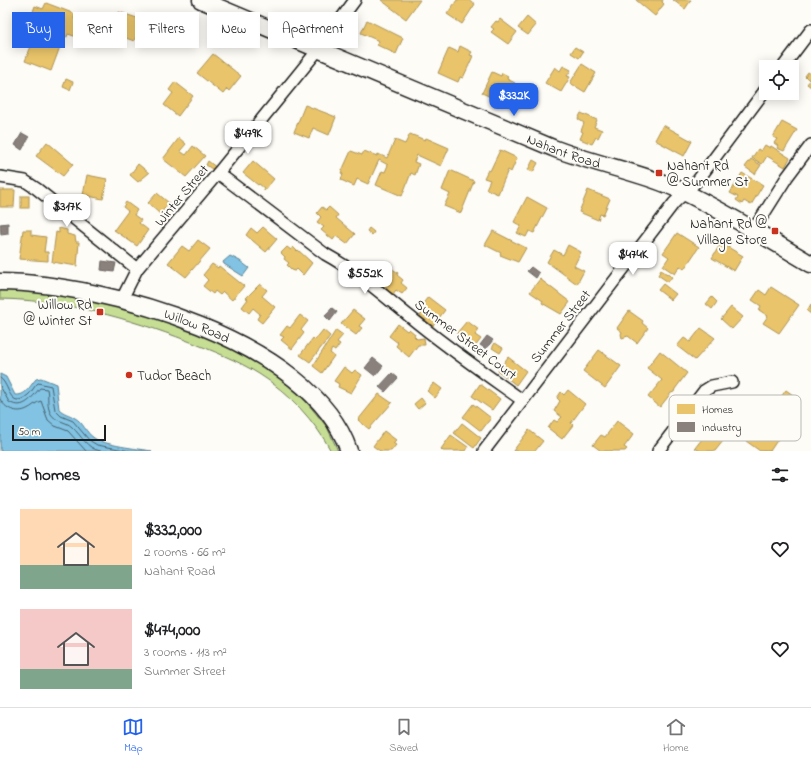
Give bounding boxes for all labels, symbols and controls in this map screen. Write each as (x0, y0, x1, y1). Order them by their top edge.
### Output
chip: Buy (12, 12, 65, 48)
chip: Rent (73, 12, 127, 48)
chip: Filters (135, 12, 199, 48)
chip: New (207, 12, 260, 48)
chip: Apartment (268, 12, 358, 48)
map controls (759, 60, 799, 100)
button: locate (759, 60, 799, 100)
pin: $332K (486, 83, 542, 117)
text: $332K (498, 86, 530, 105)
pin: $479K (220, 121, 276, 155)
text: $479K (234, 124, 262, 143)
street label: Nahant Road (523, 129, 603, 175)
place label: Nahant Rd @ Summer St (667, 156, 749, 193)
street label: Winter Street (150, 160, 215, 231)
marker: Nahant Rd @ Summer St (654, 168, 664, 178)
pin: $317K (39, 194, 95, 228)
text: $317K (52, 197, 82, 216)
place label: Nahant Rd @ Village Store (690, 214, 768, 252)
marker: Nahant Rd @ Village Store (770, 226, 780, 236)
pin: $474K (605, 242, 661, 276)
text: $474K (618, 245, 648, 264)
pin: $552K (337, 261, 393, 295)
text: $552K (347, 264, 383, 283)
street label: Summer Street (526, 286, 597, 368)
place label: Willow Rd @ Winter St (24, 295, 92, 332)
street label: Summer Street Court (409, 295, 521, 386)
street label: Willow Road (161, 304, 233, 349)
marker: Willow Rd @ Winter St (95, 307, 105, 317)
place label: Tudor Beach (137, 366, 211, 387)
marker: Tudor Beach (124, 370, 134, 380)
legend (669, 395, 801, 441)
text: Homes (702, 402, 734, 418)
text: Industry (702, 420, 741, 437)
scale bar (12, 423, 106, 442)
text: 50 m (18, 424, 40, 440)
text: 5 homes (20, 463, 80, 488)
icon: filters (769, 464, 791, 486)
text: $332,000 (144, 518, 202, 543)
icon: home (52, 525, 100, 573)
icon: heart (769, 538, 791, 560)
text: 2 rooms · 66 m² (144, 543, 226, 562)
text: Nahant Road (144, 562, 215, 581)
text: $474,000 (144, 618, 200, 643)
icon: home (52, 625, 100, 673)
icon: heart (769, 638, 791, 660)
text: 3 rooms · 113 m² (144, 643, 227, 662)
text: Summer Street (144, 662, 226, 681)
tab: Map (122, 716, 144, 756)
tab: Saved (389, 716, 418, 756)
tab: Home (663, 716, 689, 756)

